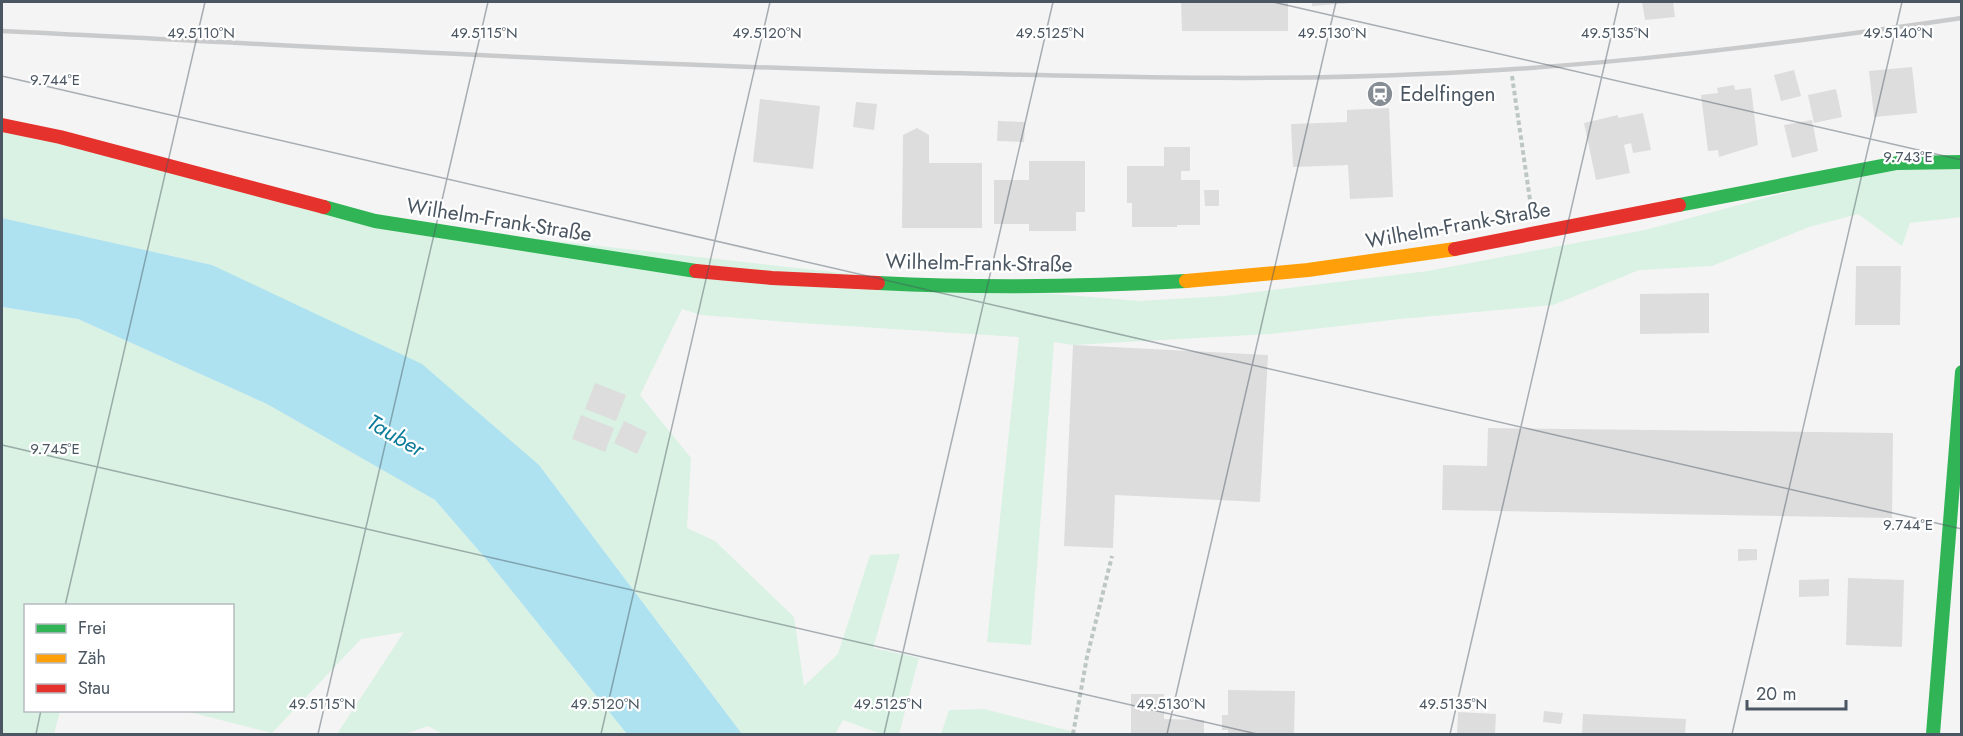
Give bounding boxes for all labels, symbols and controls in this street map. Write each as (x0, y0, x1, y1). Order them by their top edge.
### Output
text: 49.5110°N (167, 22, 235, 44)
text: 49.5115°N (450, 22, 518, 44)
text: 49.5120°N (732, 22, 802, 44)
text: 49.5125°N (1016, 22, 1084, 44)
text: 49.5130°N (1297, 22, 1367, 44)
text: 49.5135°N (1581, 22, 1649, 44)
text: 49.5140°N (1863, 22, 1933, 44)
text: 9.744°E (30, 69, 80, 91)
station icon: Edelfingen (1365, 79, 1395, 109)
place label: Edelfingen (1400, 79, 1495, 109)
text: 9.743°E (1883, 146, 1933, 168)
street label: Wilhelm-Frank-Straße (404, 191, 594, 249)
street label: Wilhelm-Frank-Straße (1363, 194, 1553, 256)
street label: Wilhelm-Frank-Straße (885, 246, 1073, 280)
water label: Tauber (361, 406, 432, 465)
text: 9.745°E (30, 438, 80, 460)
text: 9.744°E (1883, 514, 1933, 536)
legend (24, 604, 234, 712)
text: Frei (78, 615, 107, 641)
text: Zäh (78, 645, 106, 671)
scale bar (1747, 673, 1846, 711)
text: Stau (78, 675, 110, 701)
text: 20 m (1756, 681, 1796, 707)
text: 49.5115°N (288, 693, 356, 715)
text: 49.5120°N (570, 693, 640, 715)
text: 49.5125°N (854, 693, 922, 715)
text: 49.5130°N (1136, 693, 1206, 715)
text: 49.5135°N (1419, 693, 1487, 715)

